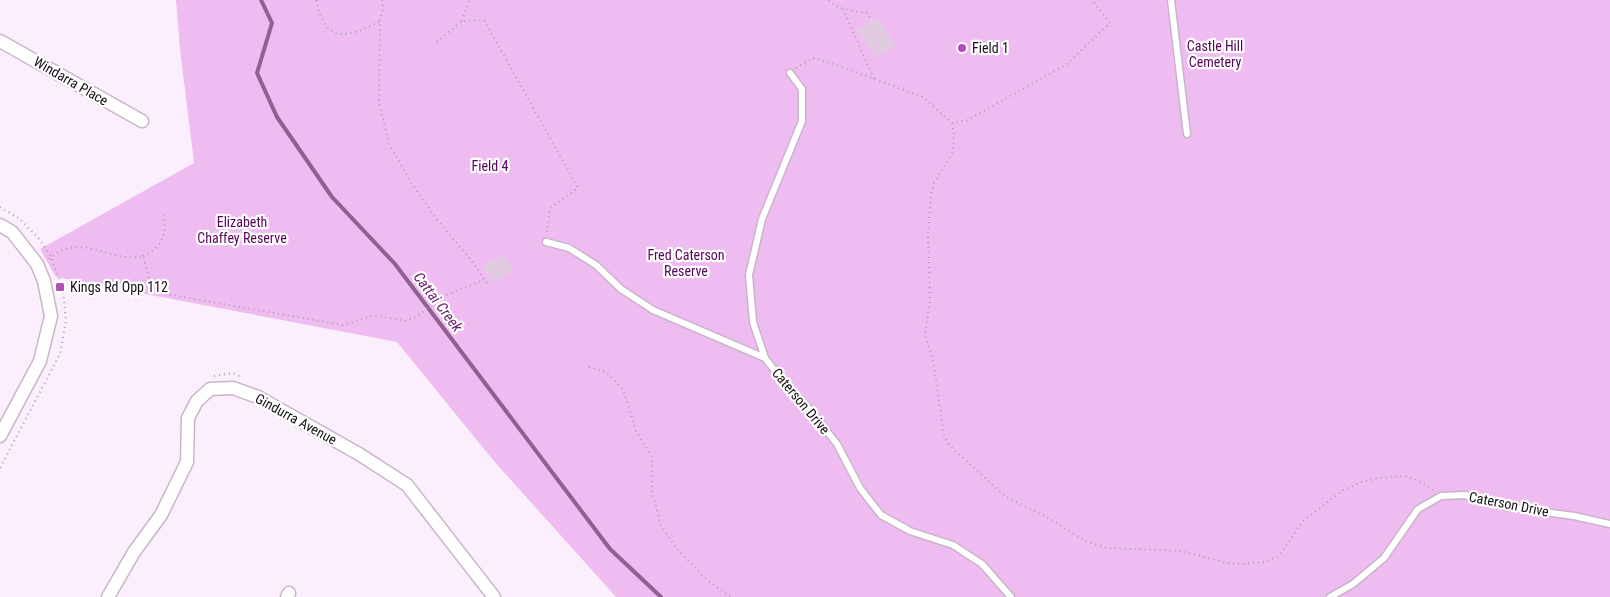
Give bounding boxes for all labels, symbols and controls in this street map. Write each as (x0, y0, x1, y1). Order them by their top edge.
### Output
park label: Castle Hill Cemetery (1187, 38, 1243, 70)
place label: Field 1 (972, 40, 1009, 56)
marker: Field 1 (956, 42, 968, 54)
street label: Windarra Place (31, 53, 111, 109)
park label: Field 4 (472, 158, 508, 174)
park label: Elizabeth Chaffey Reserve (197, 214, 287, 246)
park label: Fred Caterson Reserve (647, 247, 725, 279)
water label: Cattai Creek (410, 269, 467, 336)
place label: Kings Rd Opp 112 (70, 279, 168, 295)
marker: Kings Rd Opp 112 (54, 281, 66, 293)
street label: Caterson Drive (769, 365, 833, 437)
street label: Gindurra Avenue (253, 390, 340, 448)
street label: Caterson Drive (1468, 488, 1551, 520)

